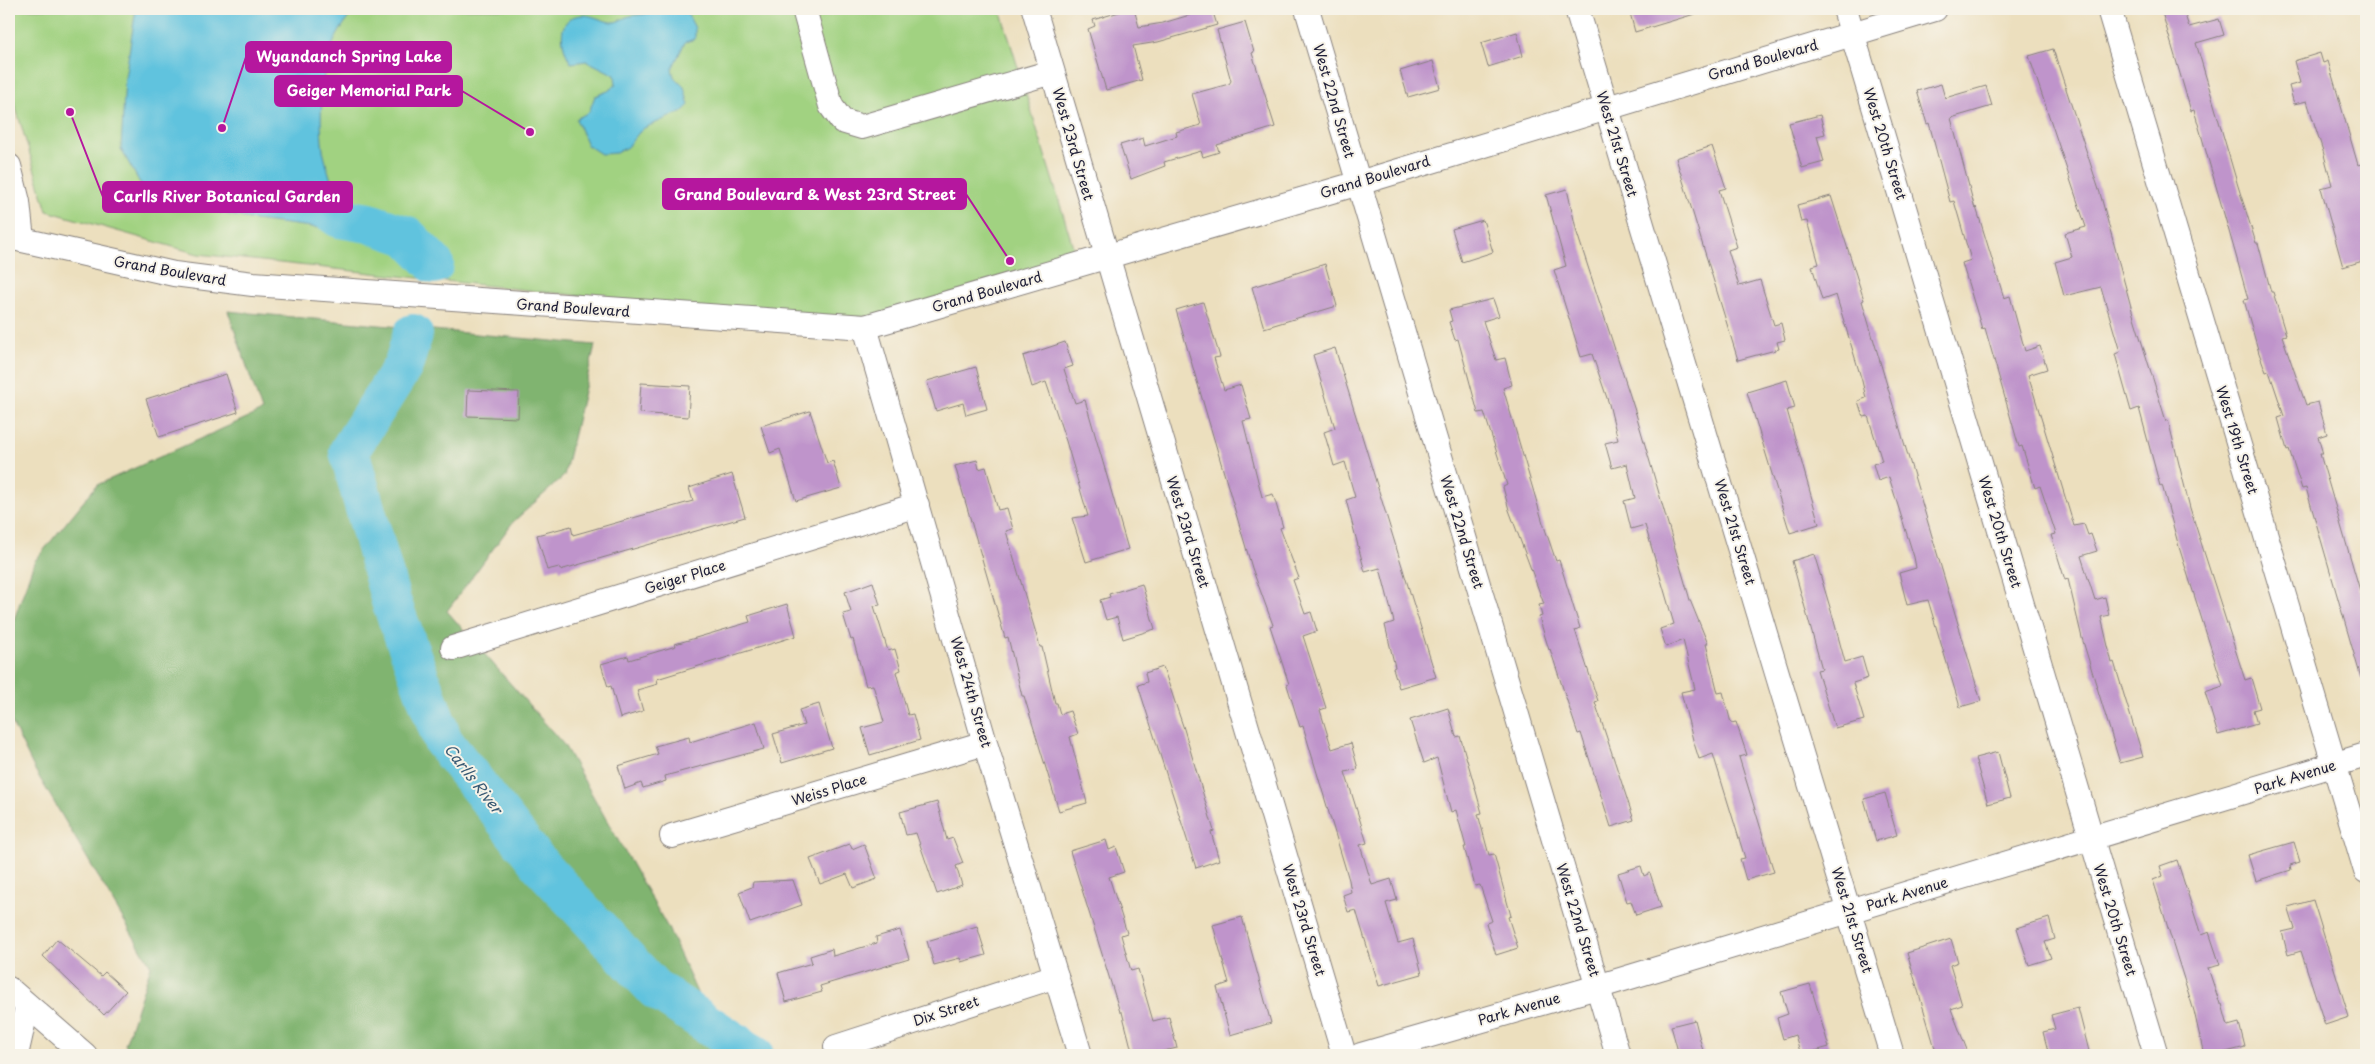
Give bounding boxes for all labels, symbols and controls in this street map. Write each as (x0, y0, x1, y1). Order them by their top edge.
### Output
street label: Grand Boulevard (1705, 34, 1821, 85)
street label: West 22nd Street (1308, 41, 1361, 161)
callout: Wyandanch Spring Lake (246, 42, 451, 72)
text: Wyandanch Spring Lake (256, 44, 442, 67)
callout: Geiger Memorial Park (275, 76, 462, 106)
text: Geiger Memorial Park (287, 78, 451, 101)
street label: West 23rd Street (1047, 85, 1100, 203)
street label: West 20th Street (1858, 85, 1913, 203)
street label: West 21st Street (1591, 88, 1644, 200)
street label: Grand Boulevard (1317, 150, 1433, 203)
callout: Grand Boulevard & West 23rd Street (663, 179, 966, 209)
callout: Carlls River Botanical Garden (103, 182, 352, 212)
text: Grand Boulevard & West 23rd Street (674, 182, 956, 205)
text: Carlls River Botanical Garden (113, 184, 341, 207)
street label: Grand Boulevard (112, 250, 228, 291)
street label: Grand Boulevard (929, 266, 1045, 317)
street label: Grand Boulevard (516, 293, 631, 322)
street label: West 19th Street (2211, 383, 2264, 497)
street label: West 23rd Street (1161, 473, 1216, 591)
street label: West 22nd Street (1435, 473, 1490, 591)
street label: West 20th Street (1973, 473, 2028, 591)
street label: West 21st Street (1709, 476, 1762, 588)
street label: Geiger Place (642, 554, 728, 599)
street label: West 24th Street (946, 634, 997, 750)
water label: Carlls River (439, 738, 510, 820)
street label: Park Avenue (2251, 754, 2339, 799)
street label: Weiss Place (789, 768, 869, 811)
street label: West 23rd Street (1277, 861, 1332, 979)
street label: West 22nd Street (1551, 861, 1606, 979)
street label: West 20th Street (2088, 861, 2143, 979)
street label: West 21st Street (1826, 864, 1879, 976)
street label: Park Avenue (1863, 871, 1951, 916)
street label: Park Avenue (1475, 987, 1563, 1030)
street label: Dix Street (910, 990, 982, 1031)

